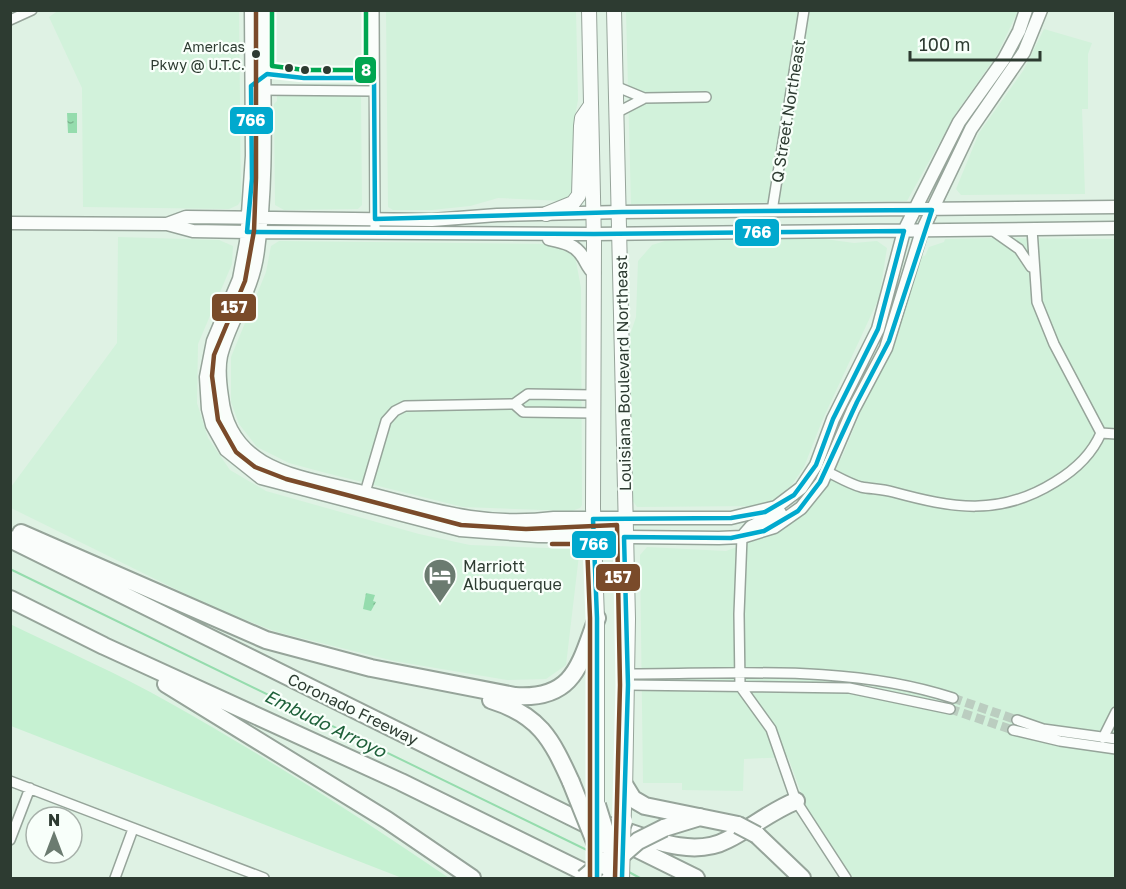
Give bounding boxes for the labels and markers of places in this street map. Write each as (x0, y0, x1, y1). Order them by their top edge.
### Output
place label: Americas Pkwy @ U.T.C. (150, 38, 245, 73)
marker: Americas Pkwy @ U.T.C. (250, 48, 262, 60)
unlabelled marker (283, 62, 295, 74)
unlabelled marker (299, 64, 311, 76)
unlabelled marker (321, 64, 333, 76)
place label: Marriott Albuquerque (463, 556, 562, 594)
hotel icon: Marriott Albuquerque (422, 557, 458, 604)

